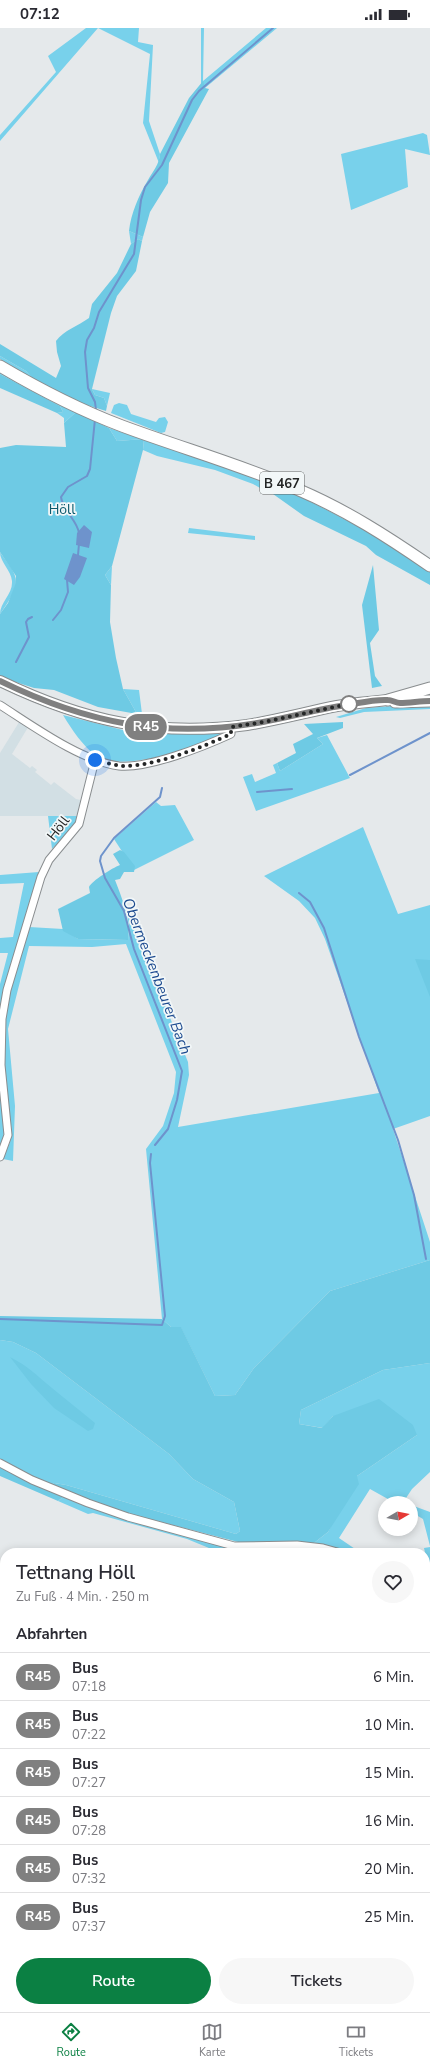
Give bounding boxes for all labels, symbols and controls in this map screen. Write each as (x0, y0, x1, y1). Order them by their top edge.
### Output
text: 07:12 (20, 4, 60, 24)
road number: B 467 (260, 472, 304, 494)
park label: Höll (49, 500, 76, 519)
unlabelled marker (340, 695, 358, 713)
line badge: R45 (123, 714, 169, 740)
text: R45 (133, 717, 159, 736)
your location (85, 750, 105, 770)
street label: Höll (43, 811, 75, 845)
water label: Obermeckenbeurer Bach (118, 895, 196, 1057)
north arrow (378, 1496, 418, 1536)
map controls (378, 1496, 418, 1536)
text: Tettnang Höll (16, 1560, 135, 1586)
button: heart (372, 1561, 414, 1603)
text: Zu Fuß · 4 Min. · 250 m (16, 1588, 149, 1606)
text: Abfahrten (16, 1624, 87, 1644)
text: Bus (72, 1658, 98, 1678)
text: R45 (25, 1667, 51, 1686)
text: 6 Min. (373, 1667, 414, 1687)
text: 07:18 (72, 1678, 106, 1696)
text: Bus (72, 1706, 98, 1726)
text: R45 (25, 1715, 51, 1734)
text: 10 Min. (364, 1715, 414, 1735)
text: 07:22 (72, 1726, 106, 1744)
text: Bus (72, 1754, 98, 1774)
text: R45 (25, 1763, 51, 1782)
text: 15 Min. (364, 1763, 414, 1783)
text: 07:27 (72, 1774, 106, 1792)
text: Bus (72, 1802, 98, 1822)
text: R45 (25, 1811, 51, 1830)
text: 16 Min. (364, 1811, 414, 1831)
text: 07:28 (72, 1822, 106, 1840)
text: Bus (72, 1850, 98, 1870)
text: R45 (25, 1859, 51, 1878)
text: 20 Min. (364, 1859, 414, 1879)
text: 07:32 (72, 1870, 106, 1888)
text: Bus (72, 1898, 98, 1918)
text: R45 (25, 1907, 51, 1926)
text: 25 Min. (364, 1907, 414, 1927)
text: 07:37 (72, 1918, 106, 1936)
button: Route (16, 1958, 211, 2004)
button: Tickets (219, 1958, 414, 2004)
tab: Route (57, 2021, 86, 2060)
tab: Karte (199, 2021, 226, 2060)
tab: Tickets (339, 2021, 373, 2060)

